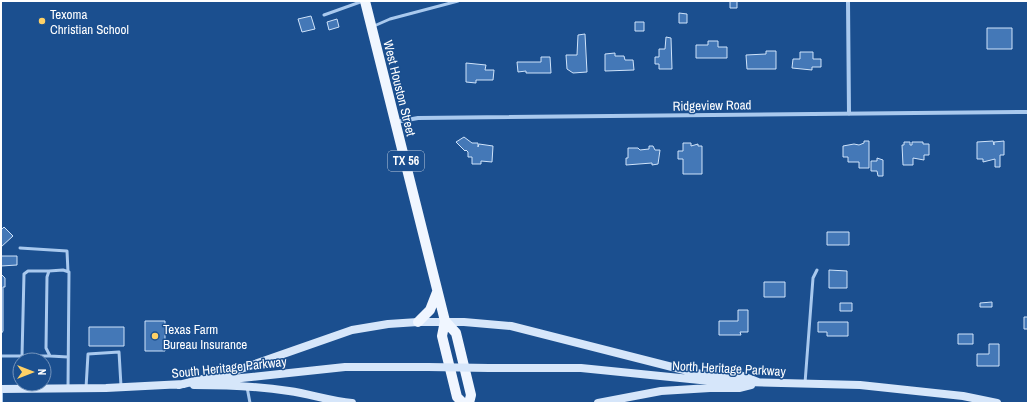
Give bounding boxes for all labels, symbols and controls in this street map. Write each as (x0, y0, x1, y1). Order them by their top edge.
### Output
place label: Texoma Christian School (50, 6, 129, 38)
marker: Texoma Christian School (37, 16, 47, 26)
street label: West Houston Street (379, 38, 420, 138)
street label: Ridgeview Road (672, 96, 752, 115)
road number: TX 56 (388, 151, 424, 171)
place label: Texas Farm Bureau Insurance (163, 321, 247, 353)
marker: Texas Farm Bureau Insurance (150, 331, 160, 341)
north arrow (12, 352, 52, 392)
street label: South Heritage Parkway (171, 353, 288, 382)
street label: North Heritage Parkway (672, 357, 787, 380)
text: N (35, 369, 49, 375)

